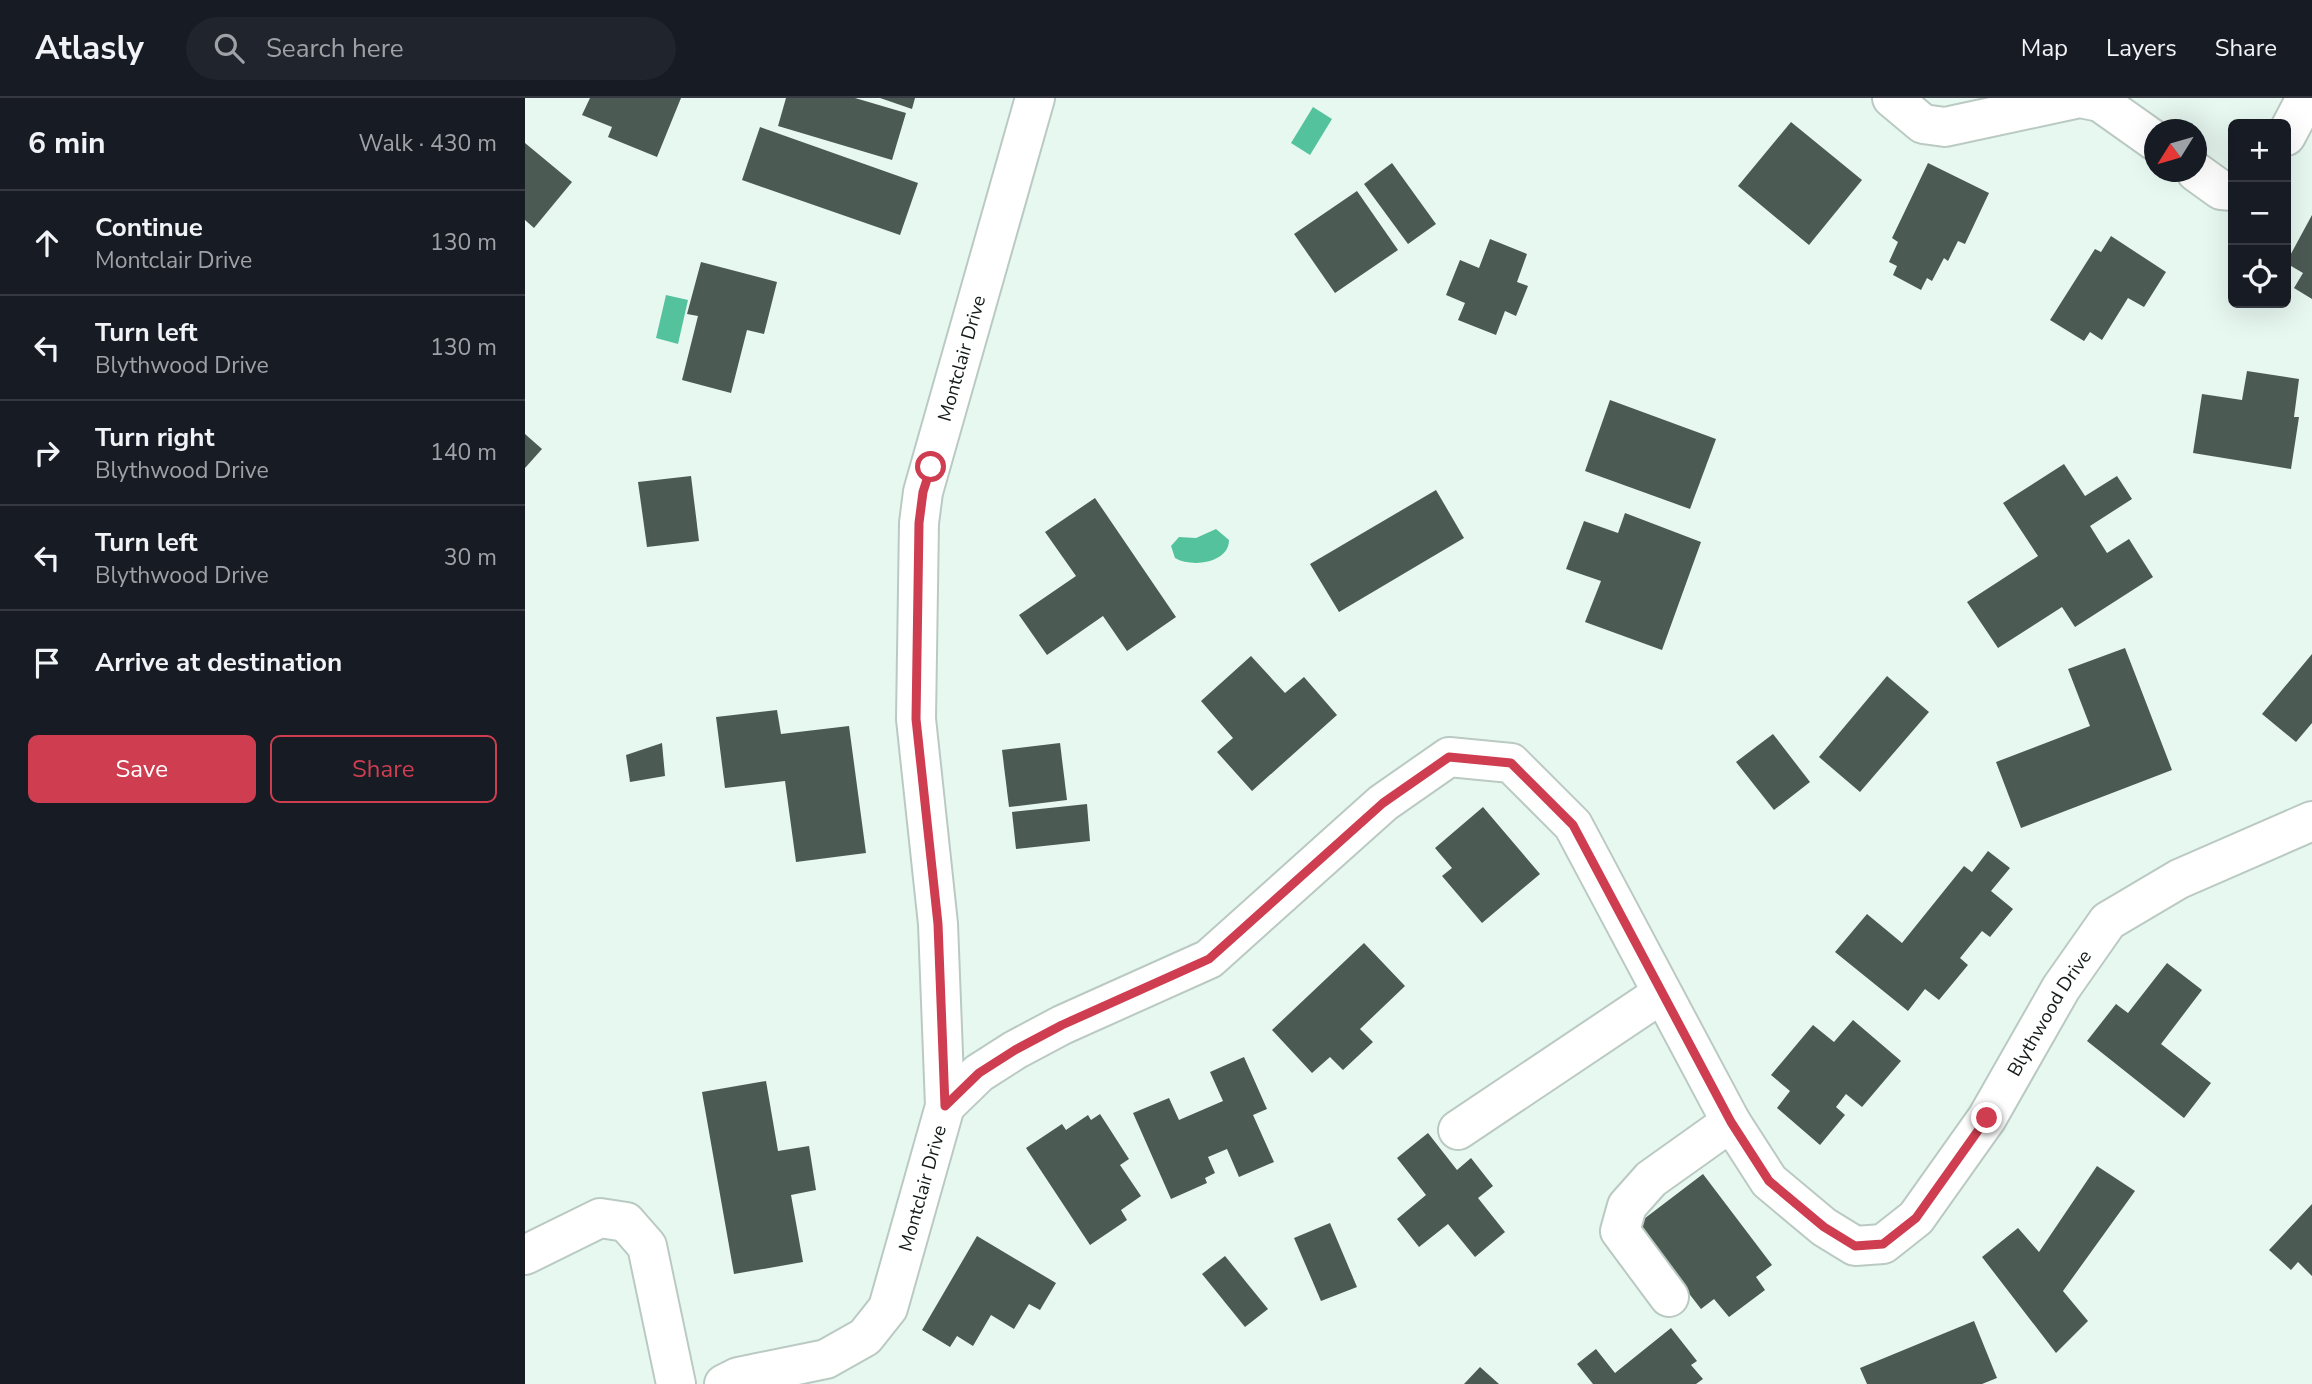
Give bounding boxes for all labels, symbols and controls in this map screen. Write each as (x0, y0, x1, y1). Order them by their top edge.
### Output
search box (186, 17, 676, 80)
text: Atlasly (35, 26, 144, 71)
icon: search (210, 29, 248, 67)
text: Search here (266, 31, 404, 66)
text: Map (2021, 32, 2068, 64)
text: Layers (2106, 32, 2177, 64)
text: Share (2215, 32, 2277, 64)
north arrow (2144, 119, 2207, 182)
map controls (2228, 119, 2291, 308)
button: + (2228, 119, 2291, 182)
text: 6 min (28, 123, 106, 164)
text: Walk · 430 m (358, 128, 497, 159)
button: − (2228, 182, 2291, 245)
text: Continue (95, 210, 203, 245)
icon: ahead (28, 224, 66, 262)
text: 130 m (430, 227, 497, 258)
text: Montclair Drive (95, 245, 252, 276)
button: locate (2228, 245, 2291, 308)
street label: Montclair Drive (932, 292, 992, 424)
text: Turn left (95, 315, 198, 350)
icon: left (28, 329, 66, 367)
text: 130 m (430, 332, 497, 363)
text: Blythwood Drive (95, 350, 269, 381)
text: Turn right (95, 420, 214, 455)
icon: right (28, 434, 66, 472)
text: 140 m (430, 437, 497, 468)
route start (915, 451, 946, 482)
text: Blythwood Drive (95, 455, 269, 486)
text: Turn left (95, 525, 198, 560)
icon: left (28, 539, 66, 577)
text: 30 m (444, 542, 497, 573)
text: Blythwood Drive (95, 560, 269, 591)
icon: arrive (28, 644, 66, 682)
text: Arrive at destination (95, 645, 342, 680)
button: Save (28, 735, 256, 803)
button: Share (270, 735, 497, 803)
street label: Blythwood Drive (2001, 945, 2098, 1081)
route end (1971, 1102, 2002, 1133)
street label: Montclair Drive (893, 1122, 953, 1254)

